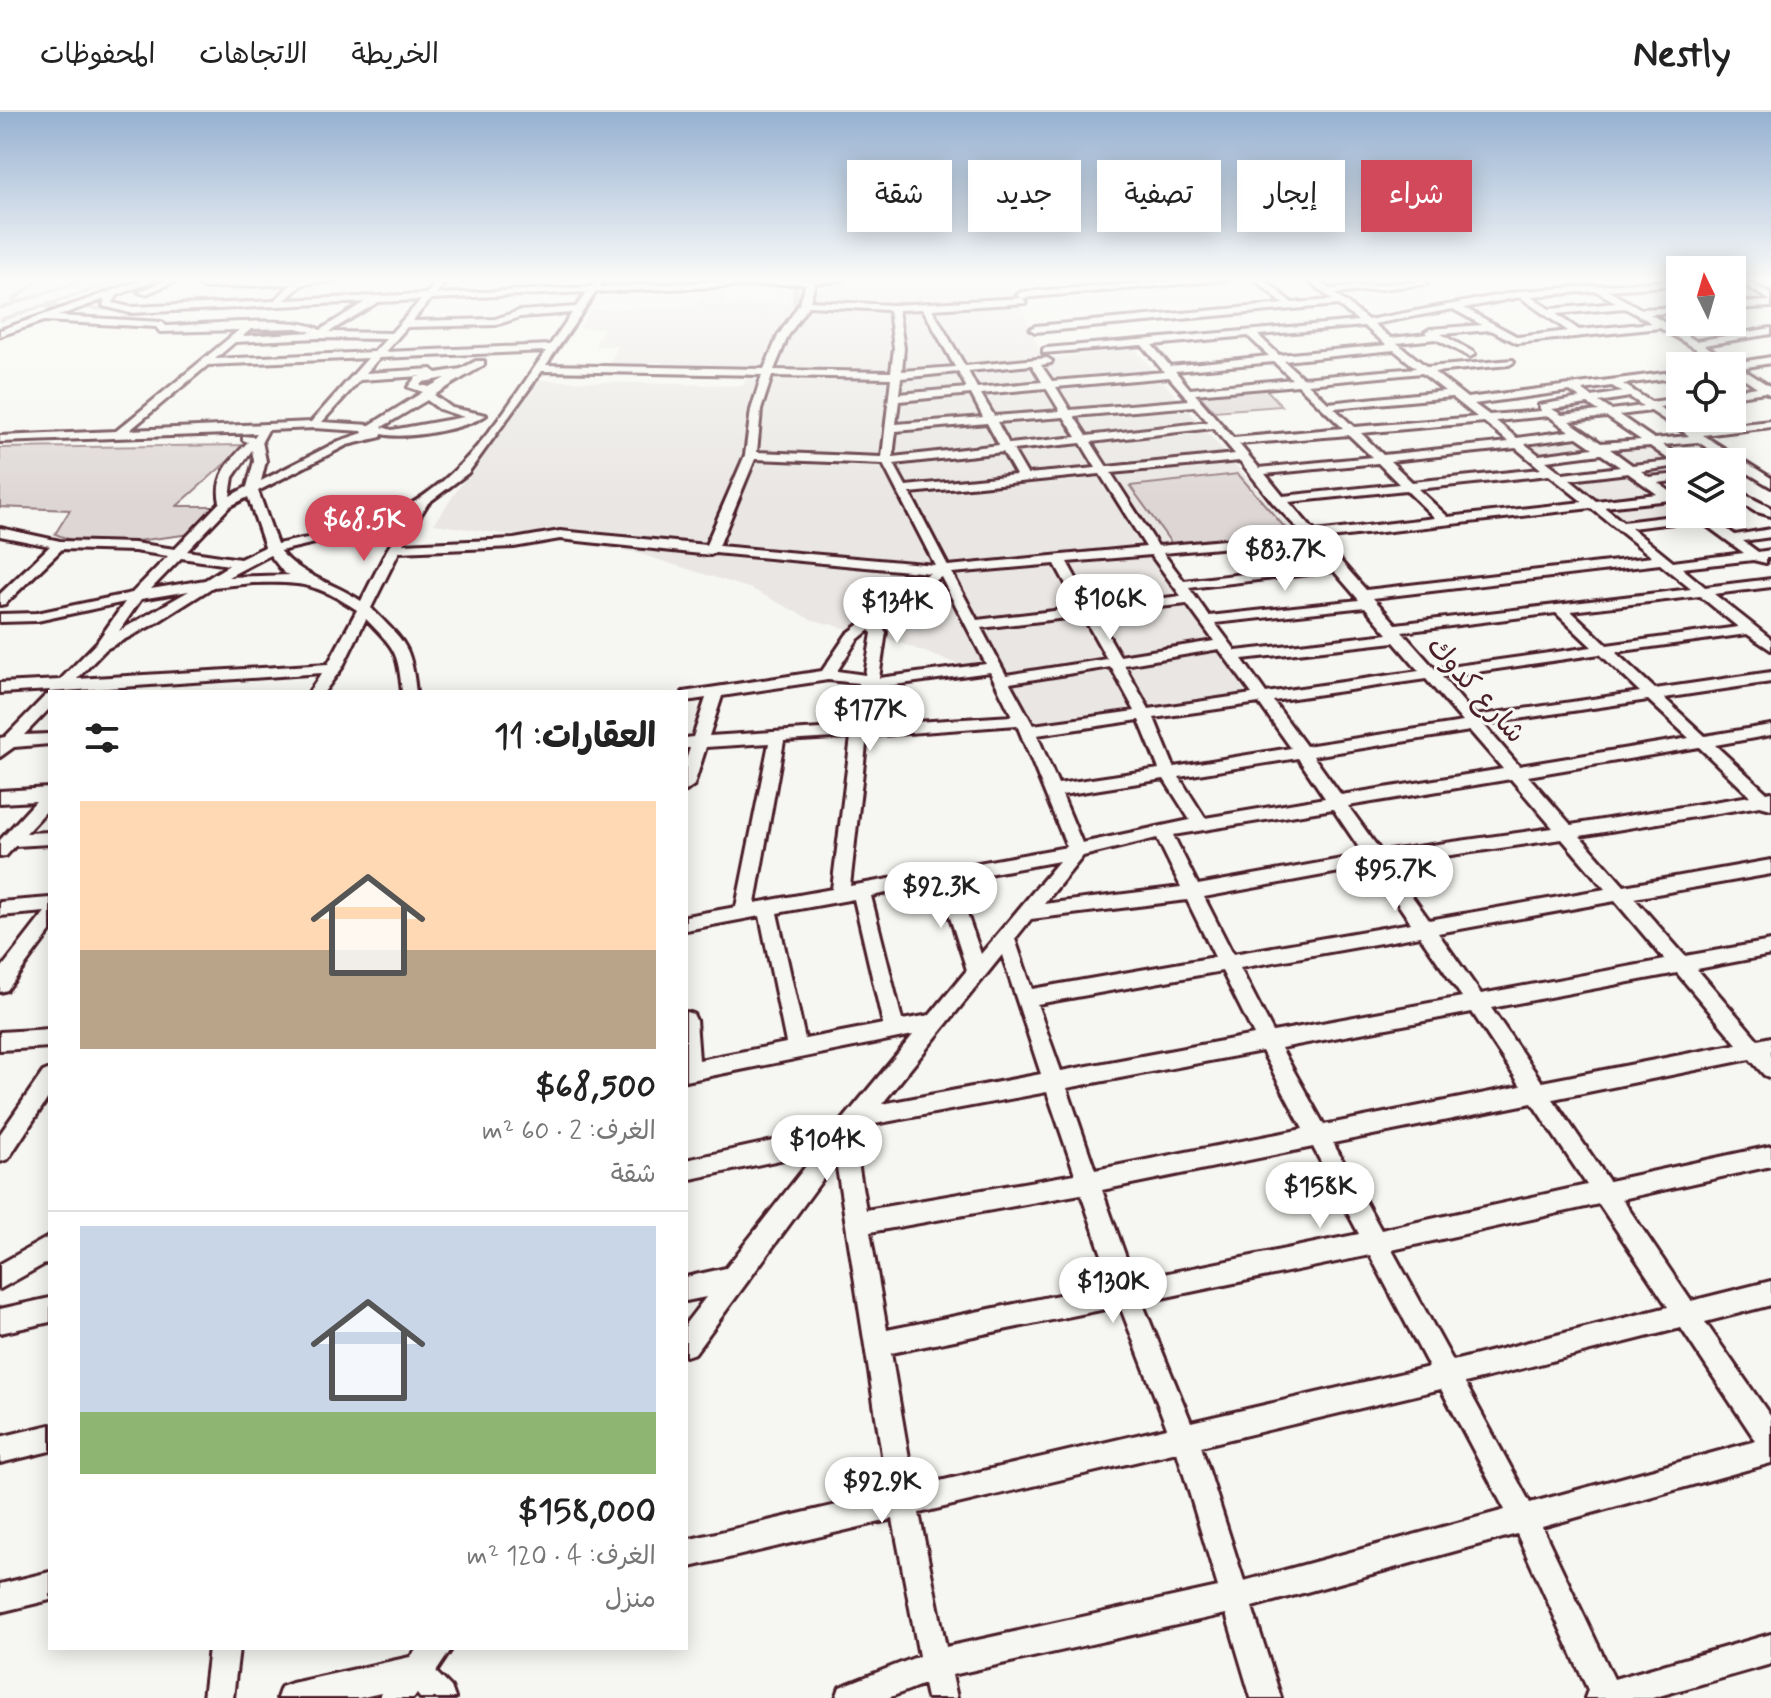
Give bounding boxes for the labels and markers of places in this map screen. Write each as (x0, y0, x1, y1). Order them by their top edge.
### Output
pin: $68.5K (299, 495, 429, 563)
pin: $83.7K (1220, 525, 1350, 593)
pin: $106K (1054, 574, 1166, 642)
pin: $134K (841, 577, 953, 645)
pin: $177K (814, 685, 926, 753)
pin: $95.7K (1330, 845, 1460, 913)
pin: $92.3K (876, 862, 1006, 930)
pin: $104K (771, 1115, 883, 1183)
pin: $158K (1264, 1162, 1376, 1230)
pin: $130K (1057, 1257, 1169, 1325)
pin: $92.9K (817, 1457, 947, 1525)

